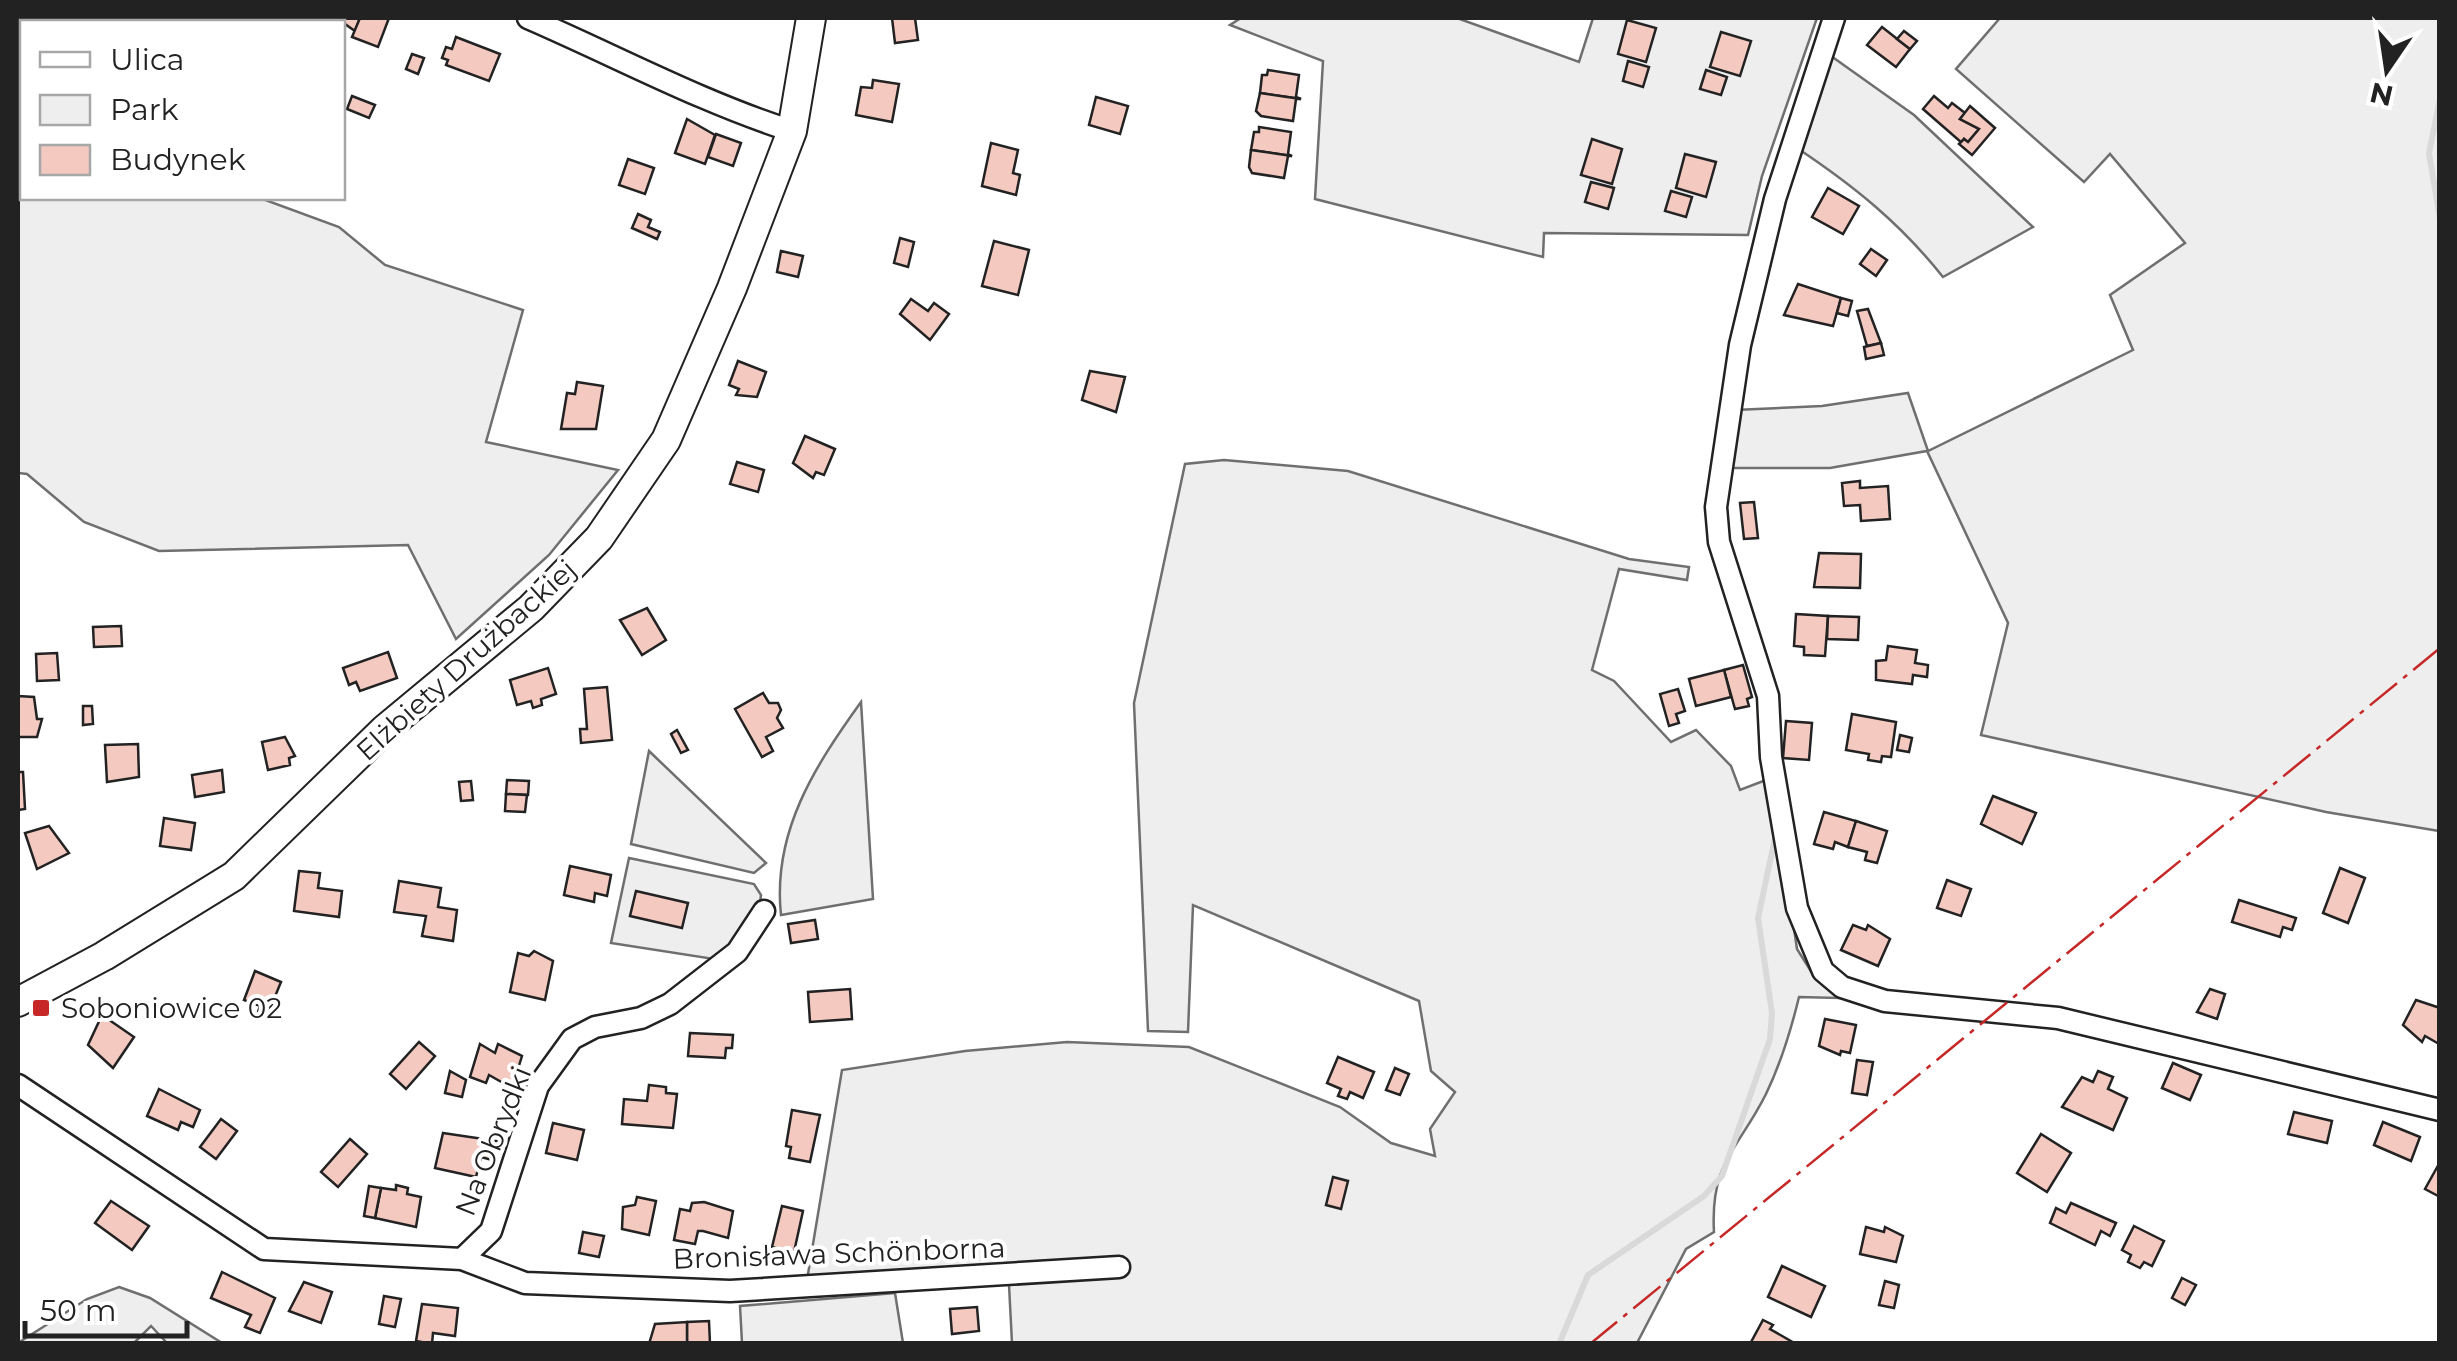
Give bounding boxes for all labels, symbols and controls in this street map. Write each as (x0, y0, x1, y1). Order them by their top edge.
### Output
legend (20, 20, 345, 200)
north arrow (2337, 20, 2437, 120)
text: Ulica (110, 41, 185, 78)
text: N (2367, 75, 2396, 113)
text: Park (110, 91, 179, 128)
text: Budynek (110, 141, 246, 178)
street label: Elżbiety Drużbackiej (349, 552, 583, 768)
place label: Soboniowice 02 (61, 991, 282, 1025)
marker: Soboniowice 02 (30, 997, 52, 1019)
street label: Na Obrydki (448, 1061, 538, 1221)
street label: Bronisława Schönborna (672, 1230, 1006, 1276)
scale bar (25, 1276, 188, 1338)
text: 50 m (40, 1292, 117, 1329)

